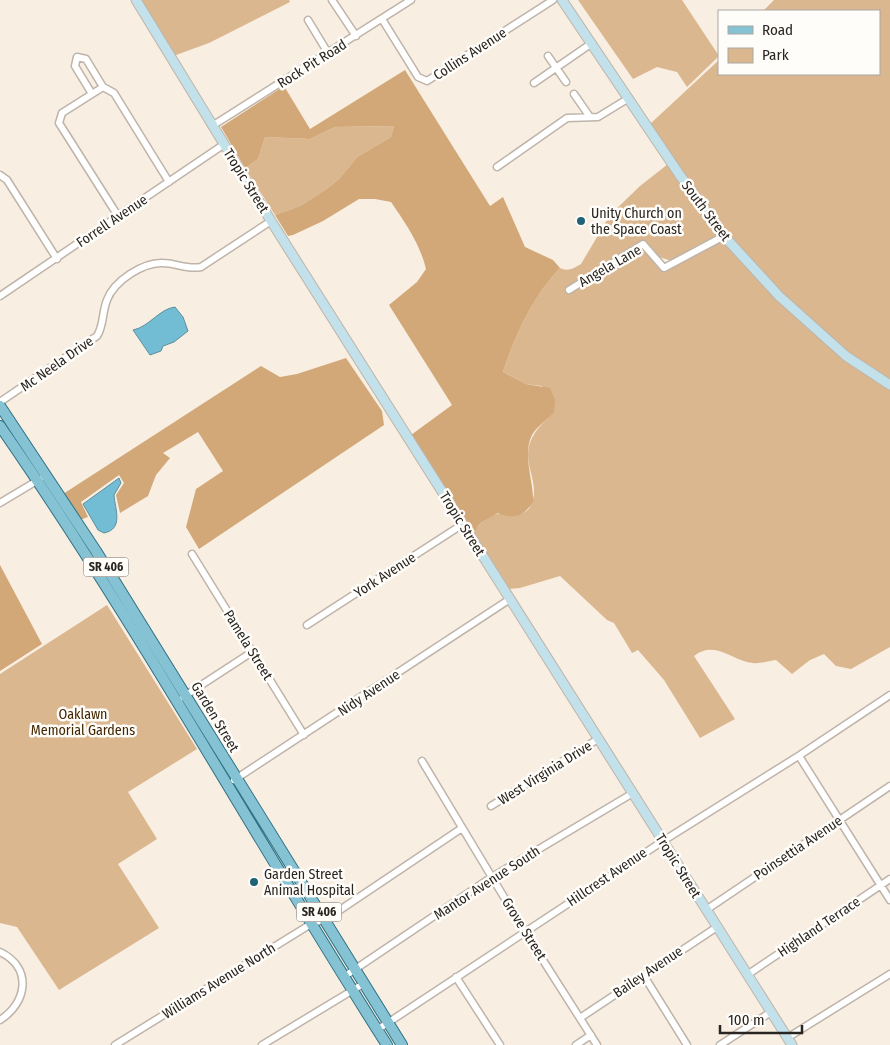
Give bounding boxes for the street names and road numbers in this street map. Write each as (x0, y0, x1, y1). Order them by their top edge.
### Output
street label: Collins Avenue (430, 24, 510, 84)
street label: Rock Pit Road (274, 36, 350, 92)
street label: Tropic Street (220, 146, 273, 217)
street label: South Street (678, 177, 734, 245)
street label: Forrell Avenue (73, 191, 151, 251)
street label: Angela Lane (576, 241, 644, 291)
street label: Mc Neela Drive (17, 333, 97, 395)
street label: Tropic Street (436, 489, 489, 560)
street label: York Avenue (351, 549, 419, 601)
road number: SR 406 (84, 558, 128, 576)
street label: Pamela Street (220, 607, 276, 684)
street label: Nidy Avenue (335, 666, 403, 720)
street label: Garden Street (187, 679, 243, 756)
street label: West Virginia Drive (495, 737, 595, 809)
street label: Poinsettia Avenue (751, 812, 845, 884)
street label: Tropic Street (652, 831, 705, 902)
street label: Mantor Avenue South (431, 842, 543, 924)
street label: Hillcrest Avenue (564, 844, 650, 910)
street label: Highland Terrace (774, 893, 864, 961)
street label: Grove Street (498, 895, 550, 964)
road number: SR 406 (296, 902, 342, 922)
street label: Williams Avenue North (159, 939, 279, 1023)
street label: Bailey Avenue (610, 943, 686, 1001)

